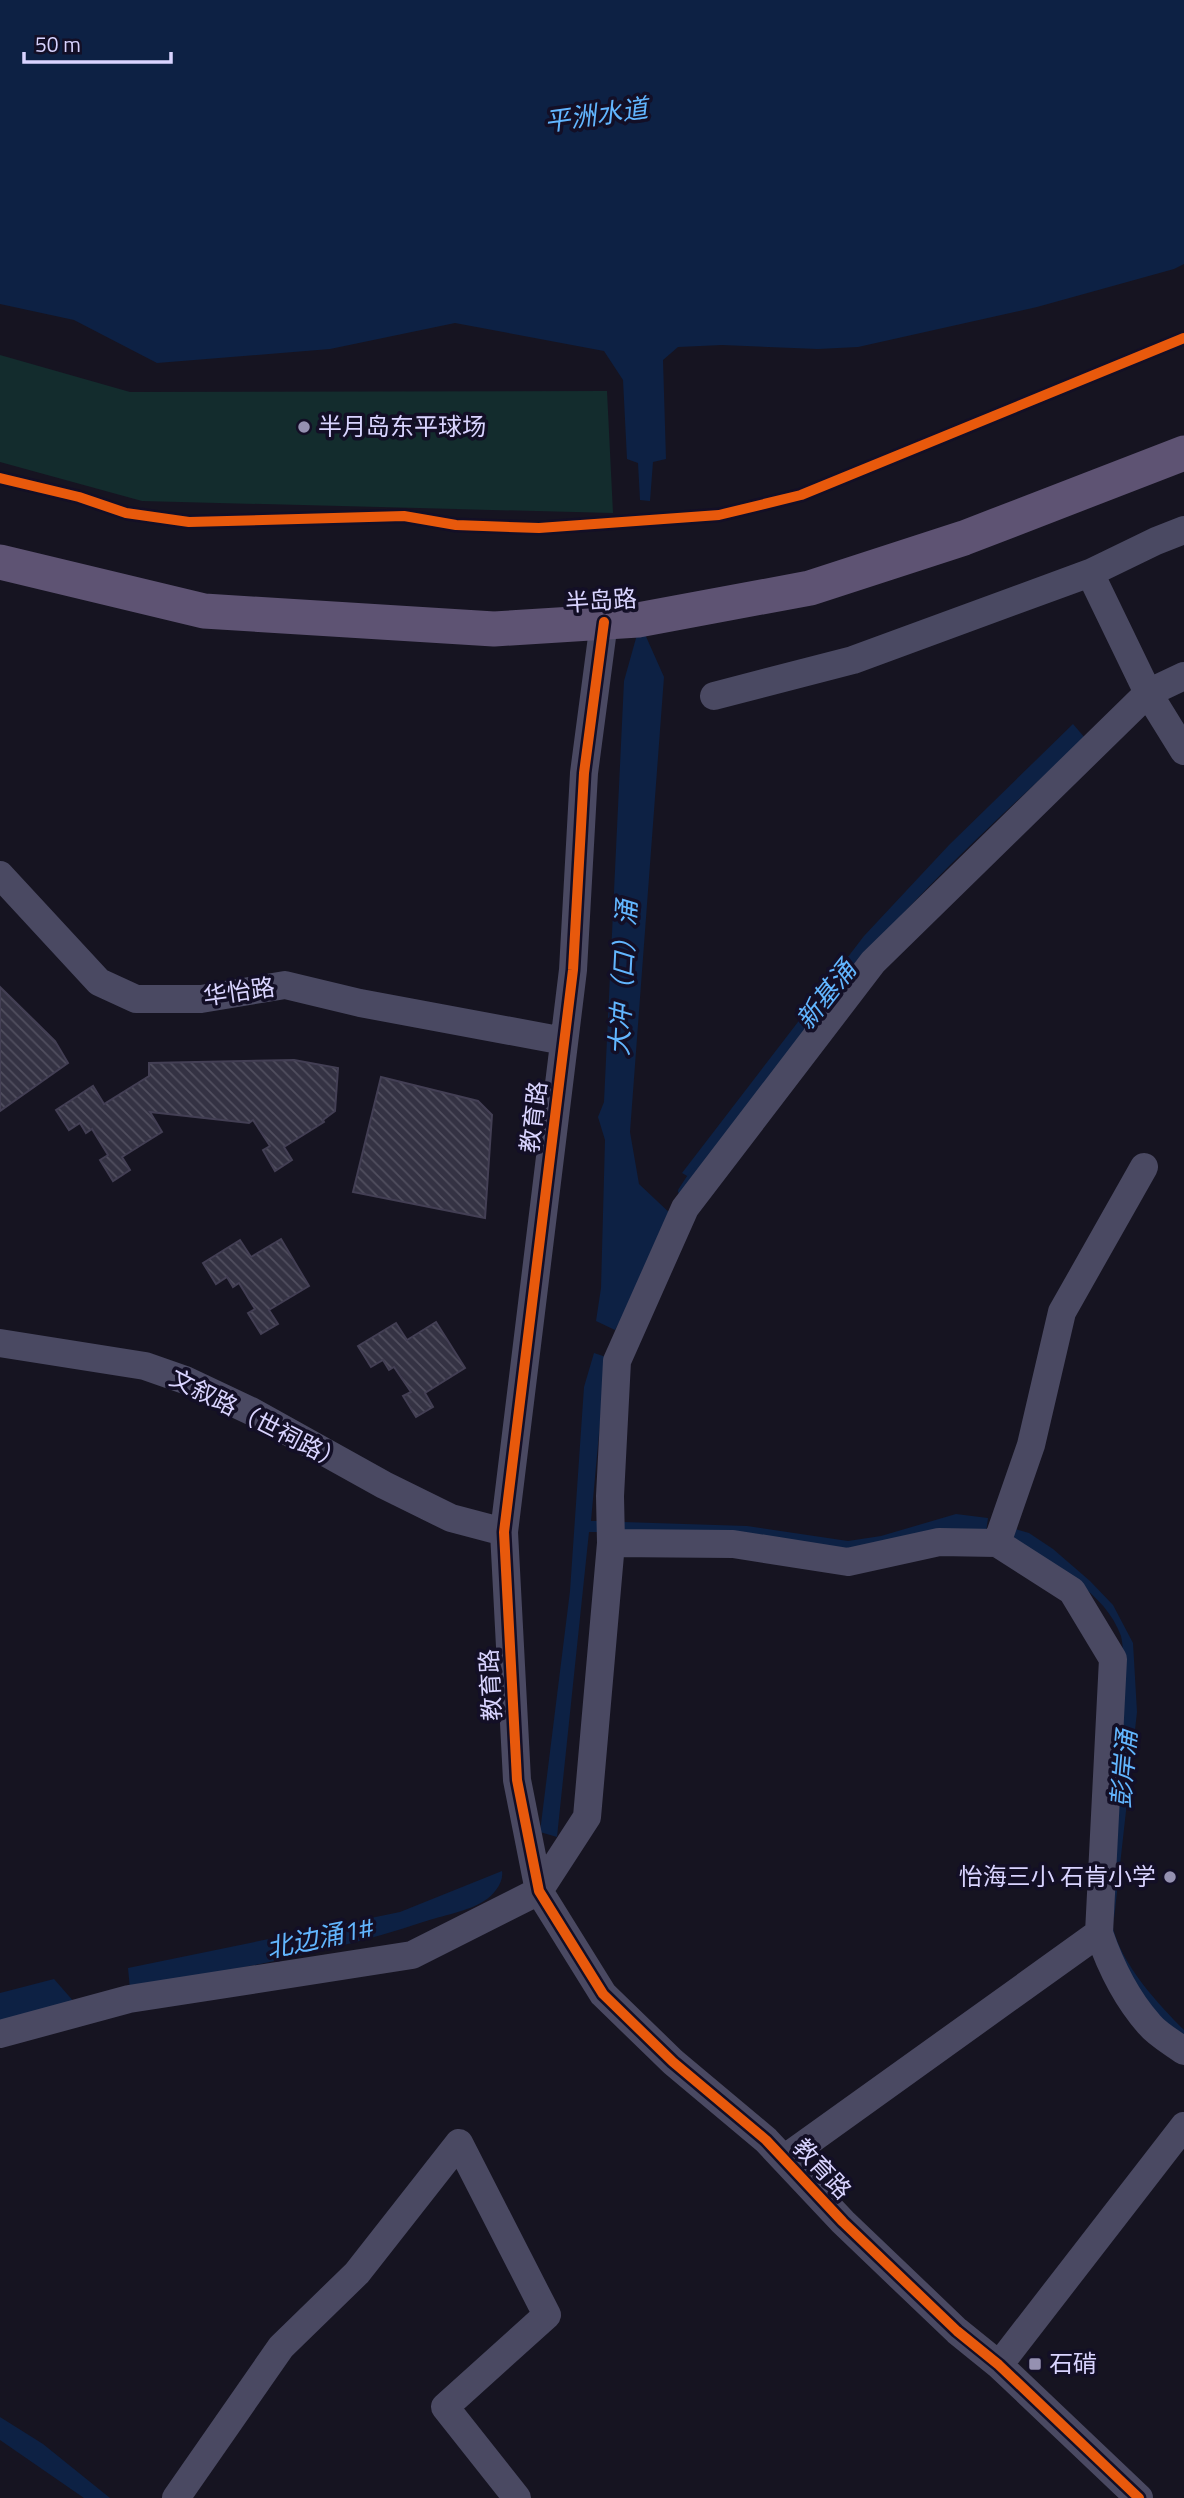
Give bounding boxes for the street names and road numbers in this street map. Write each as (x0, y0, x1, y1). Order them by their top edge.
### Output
street label: 半岛路 (564, 580, 638, 620)
street label: 华怡路 (201, 968, 277, 1014)
street label: 教育路 (511, 1079, 555, 1155)
street label: 文叙路（世祠路） (164, 1359, 351, 1479)
street label: 教育路 (470, 1648, 510, 1722)
street label: 教育路 (785, 2130, 860, 2207)

